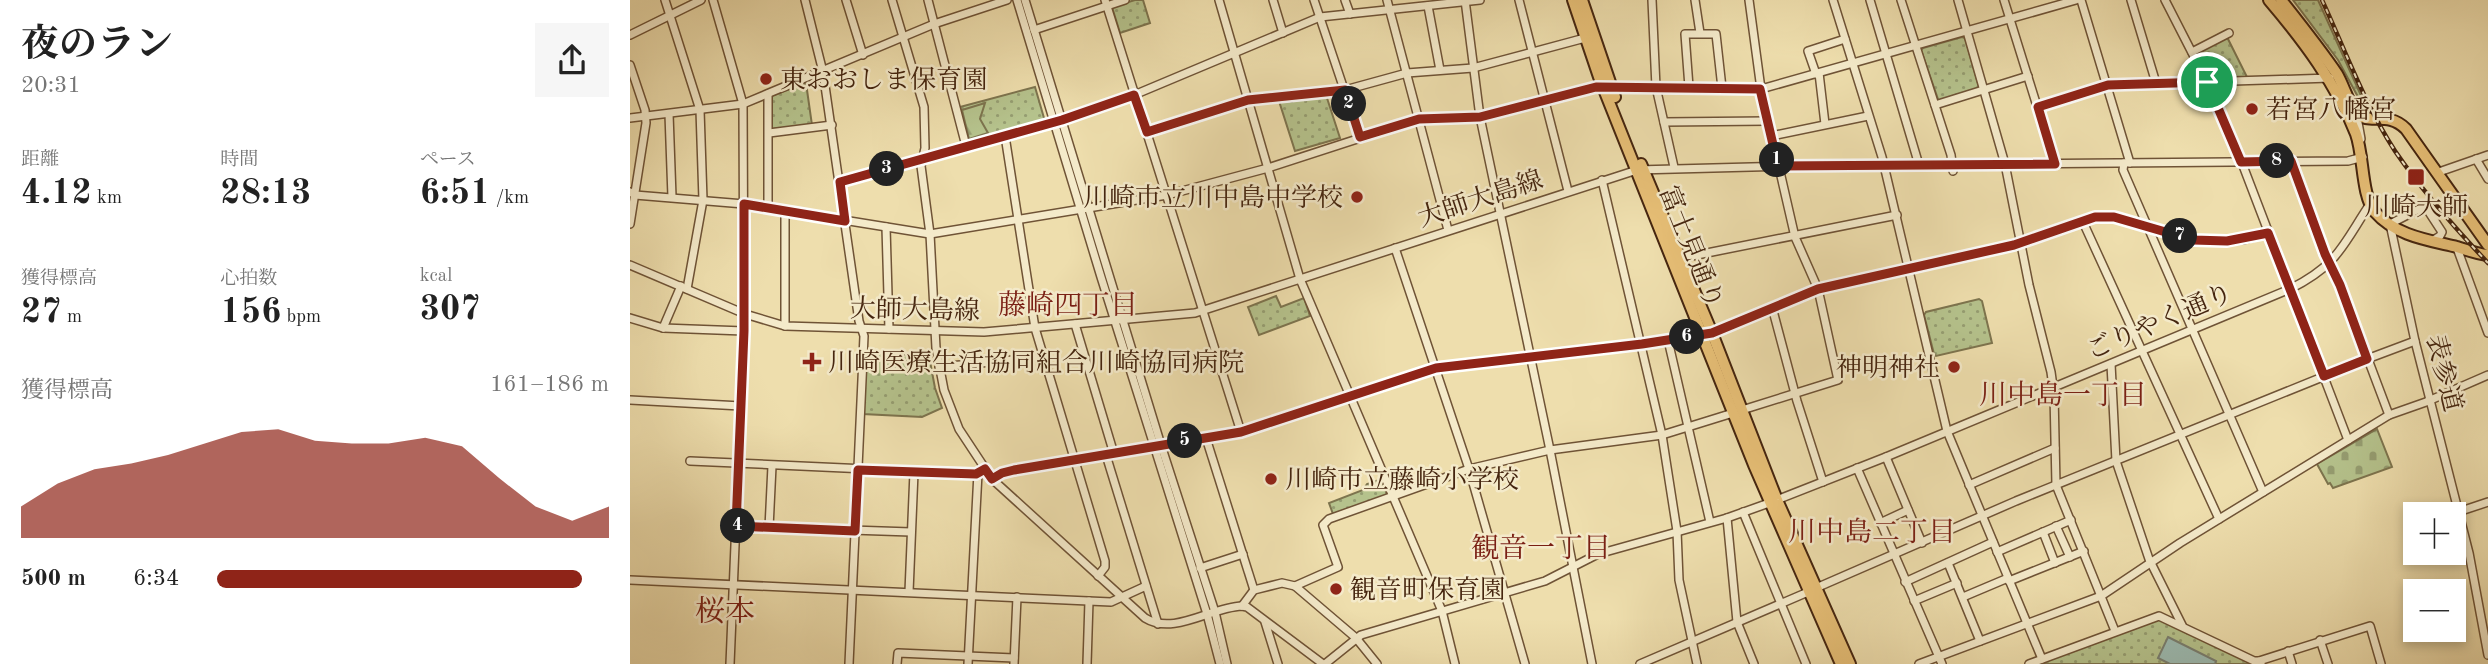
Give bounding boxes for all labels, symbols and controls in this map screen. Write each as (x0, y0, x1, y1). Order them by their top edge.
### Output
button: share (535, 23, 609, 97)
text: 夜のラン (21, 27, 173, 65)
pin (2177, 52, 2237, 112)
icon: arrive (2188, 63, 2226, 101)
place label: 東おおしま保育園 (780, 66, 988, 94)
marker: 東おおしま保育園 (758, 71, 774, 87)
text: 20:31 (21, 74, 81, 97)
pin: 2 (1332, 86, 1366, 122)
text: 2 (1343, 94, 1354, 113)
place label: 若宮八幡宮 (2266, 96, 2396, 124)
marker: 若宮八幡宮 (2244, 101, 2260, 117)
pin: 1 (1760, 142, 1794, 178)
pin: 8 (2260, 144, 2294, 178)
text: 1 (1771, 150, 1782, 169)
text: 距離 (21, 151, 59, 170)
text: 時間 (220, 151, 258, 170)
text: ペース (420, 151, 476, 170)
text: 8 (2271, 151, 2282, 170)
pin: 3 (870, 152, 904, 186)
text: 3 (881, 159, 892, 178)
street label: 大師大島線 (1414, 166, 1546, 232)
marker: 川崎大師 (2406, 167, 2426, 187)
text: 4.12 (21, 176, 92, 211)
text: 28:13 (220, 176, 311, 211)
text: 6:51 (420, 176, 490, 211)
street label: 富士見通り (1654, 182, 1728, 313)
place label: 川崎市立川中島中学校 (1083, 184, 1343, 212)
text: km (92, 189, 122, 208)
text: /km (490, 189, 529, 208)
marker: 川崎市立川中島中学校 (1349, 189, 1365, 205)
place label: 川崎大師 (2364, 193, 2468, 221)
pin: 7 (2162, 218, 2198, 254)
text: 7 (2174, 226, 2185, 245)
text: kcal (420, 267, 452, 286)
text: 獲得標高 (21, 270, 97, 289)
text: 心拍数 (220, 270, 277, 289)
street label: ごりやく通り (2082, 279, 2237, 365)
district label: 藤崎四丁目 (998, 290, 1138, 321)
text: 307 (420, 292, 481, 327)
text: 27 (21, 295, 62, 330)
text: 156 (220, 295, 281, 330)
street label: 大師大島線 (850, 295, 980, 325)
text: m (62, 308, 82, 327)
text: bpm (281, 308, 321, 327)
pin: 6 (1670, 320, 1704, 354)
text: 6 (1681, 327, 1692, 346)
street label: 表参道 (2421, 332, 2467, 414)
place label: 川崎医療生活協同組合川崎協同病院 (828, 348, 1244, 377)
marker: 川崎医療生活協同組合川崎協同病院 (802, 352, 822, 372)
place label: 神明神社 (1836, 354, 1940, 382)
marker: 神明神社 (1946, 359, 1962, 375)
text: 161–186 m (490, 373, 609, 396)
text: 獲得標高 (21, 379, 113, 402)
district label: 川中島一丁目 (1979, 380, 2147, 411)
pin: 5 (1168, 424, 1202, 458)
text: 5 (1179, 431, 1190, 450)
place label: 川崎市立藤崎小学校 (1285, 466, 1519, 494)
marker: 川崎市立藤崎小学校 (1263, 471, 1279, 487)
map controls (2403, 502, 2466, 642)
button: + (2403, 502, 2466, 565)
pin: 4 (720, 508, 756, 544)
text: 4 (732, 516, 743, 535)
district label: 川中島二丁目 (1788, 517, 1956, 548)
district label: 観音一丁目 (1471, 533, 1611, 564)
text: 500 m (21, 567, 86, 590)
text: 6:34 (133, 567, 179, 590)
place label: 観音町保育園 (1350, 576, 1506, 604)
button: − (2403, 579, 2466, 642)
marker: 観音町保育園 (1328, 581, 1344, 597)
district label: 桜本 (695, 595, 755, 628)

